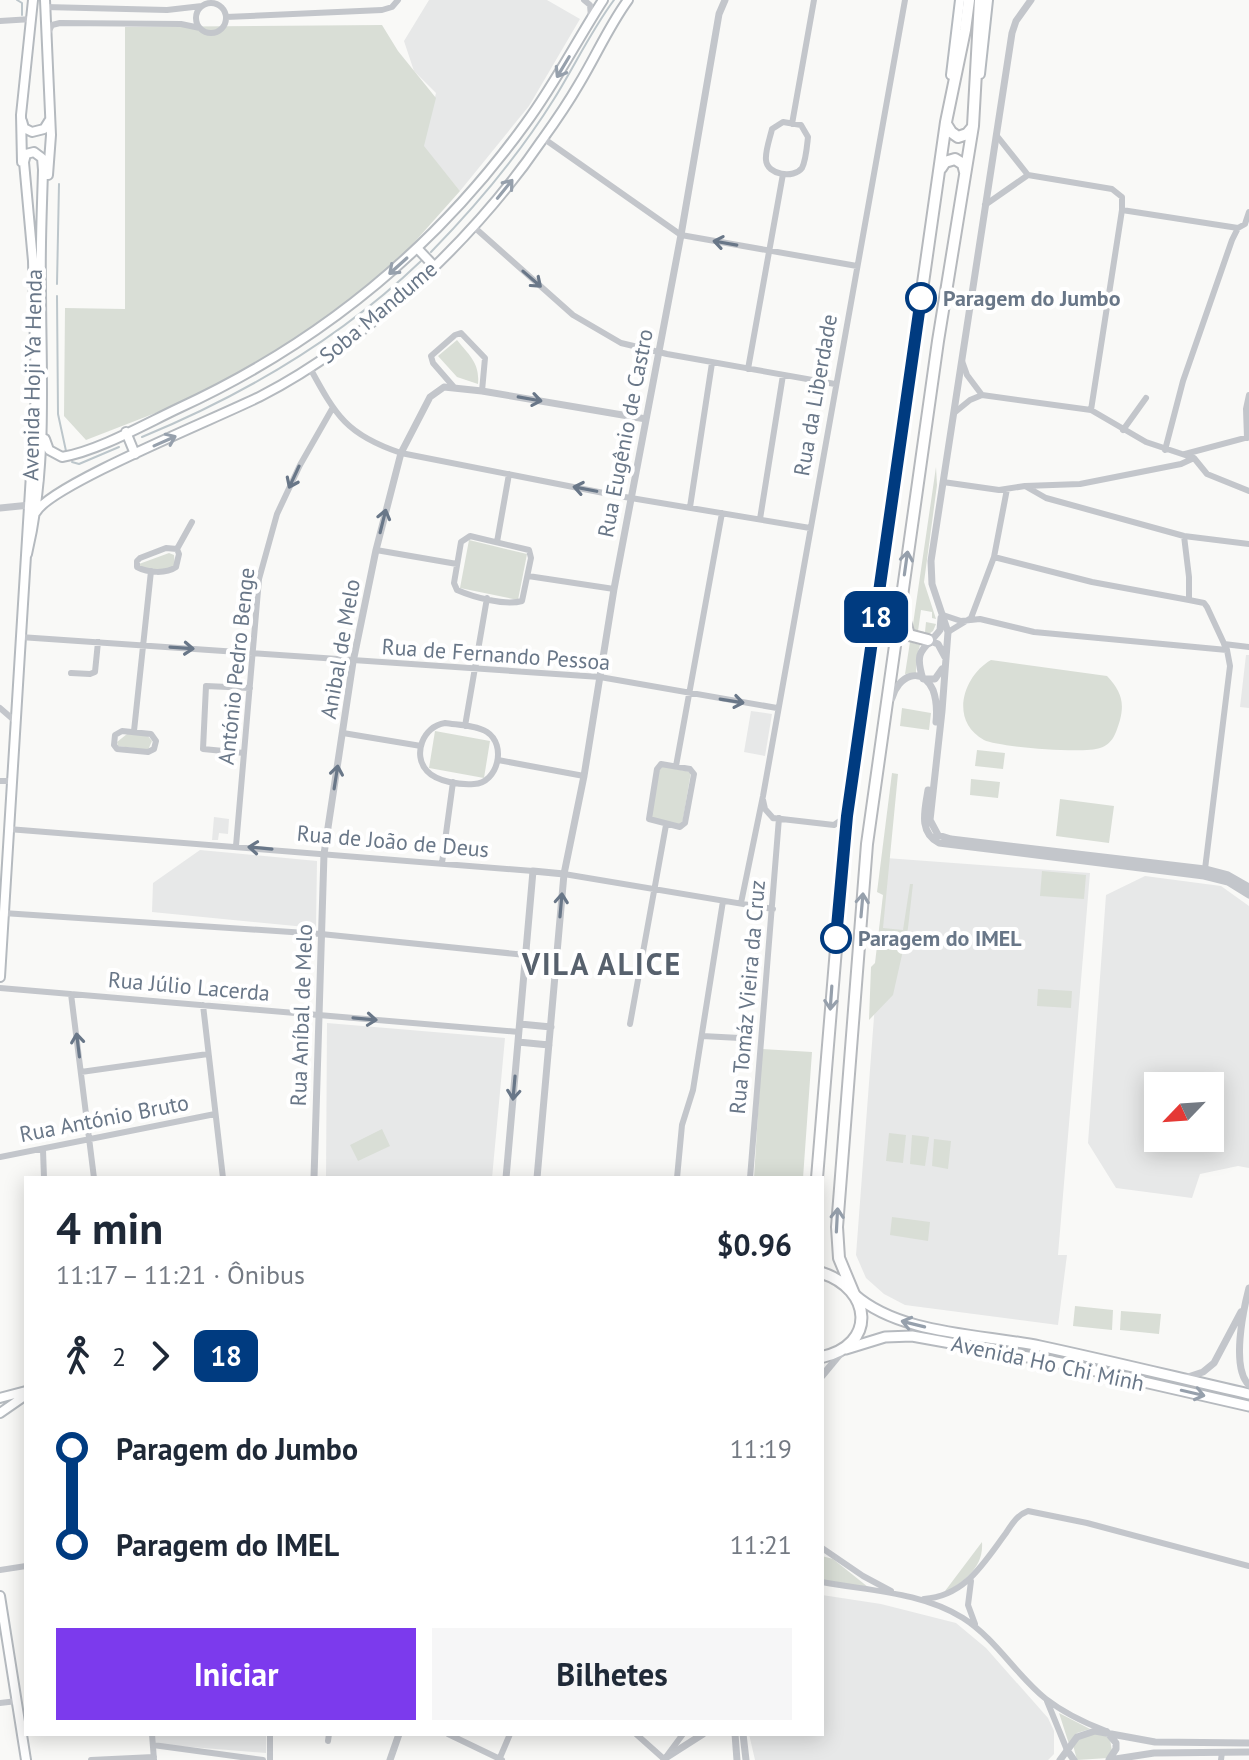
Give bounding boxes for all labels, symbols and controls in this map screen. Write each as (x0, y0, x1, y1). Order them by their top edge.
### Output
one-way arrow (555, 55, 571, 78)
one-way arrow (496, 179, 514, 200)
one-way arrow (713, 234, 739, 249)
street label: Soba Mandume (313, 255, 443, 369)
one-way arrow (388, 257, 408, 275)
street label: Avenida Hoji Ya Henda (16, 269, 48, 481)
one-way arrow (521, 270, 541, 288)
marker: Paragem do Jumbo (906, 283, 936, 313)
place label: Paragem do Jumbo (943, 284, 1121, 312)
street label: Rua da Liberdade (787, 312, 843, 478)
street label: Rua Eugênio de Castro (591, 326, 659, 540)
one-way arrow (517, 392, 542, 407)
one-way arrow (152, 432, 177, 447)
one-way arrow (286, 464, 301, 488)
one-way arrow (573, 481, 599, 496)
one-way arrow (377, 509, 392, 535)
one-way arrow (899, 551, 914, 577)
street label: António Pedro Benge (212, 566, 260, 766)
street label: Anibal de Melo (314, 577, 366, 721)
line badge: 18 (840, 591, 912, 643)
text: 18 (860, 598, 892, 635)
street label: Rua de Fernando Pessoa (381, 632, 611, 676)
one-way arrow (168, 641, 195, 656)
one-way arrow (719, 694, 744, 709)
one-way arrow (330, 765, 345, 790)
street label: Rua de João de Deus (296, 819, 490, 863)
one-way arrow (247, 840, 274, 855)
street label: Rua Tomáz Vieira da Cruz (723, 879, 771, 1115)
one-way arrow (554, 892, 569, 919)
one-way arrow (855, 892, 870, 918)
street label: Rua Aníbal de Melo (284, 923, 318, 1107)
marker: Paragem do IMEL (821, 923, 851, 953)
place label: Paragem do IMEL (858, 924, 1022, 952)
district label: VILA ALICE (521, 944, 682, 983)
street label: Rua Júlio Lacerda (107, 965, 271, 1007)
one-way arrow (823, 984, 838, 1011)
one-way arrow (351, 1012, 378, 1027)
one-way arrow (70, 1033, 85, 1058)
north arrow (1144, 1072, 1224, 1152)
map controls (1144, 1072, 1224, 1152)
one-way arrow (506, 1074, 521, 1101)
street label: Rua António Bruto (17, 1088, 191, 1148)
text: 4 min (56, 1199, 163, 1256)
one-way arrow (830, 1207, 845, 1233)
text: $0.96 (717, 1225, 792, 1264)
text: 11:17 – 11:21 · Ônibus (56, 1258, 305, 1291)
one-way arrow (901, 1316, 927, 1331)
street label: Avenida Ho Chi Minh (949, 1329, 1147, 1397)
icon: walk (56, 1334, 100, 1378)
icon: forward (138, 1334, 182, 1378)
text: 18 (210, 1337, 242, 1374)
text: 2 (112, 1340, 126, 1373)
one-way arrow (1179, 1387, 1205, 1402)
text: Paragem do Jumbo (116, 1429, 358, 1468)
text: 11:19 (730, 1432, 792, 1465)
text: Paragem do IMEL (116, 1525, 339, 1564)
text: 11:21 (730, 1528, 792, 1561)
button: Iniciar (56, 1628, 416, 1720)
button: Bilhetes (432, 1628, 792, 1720)

